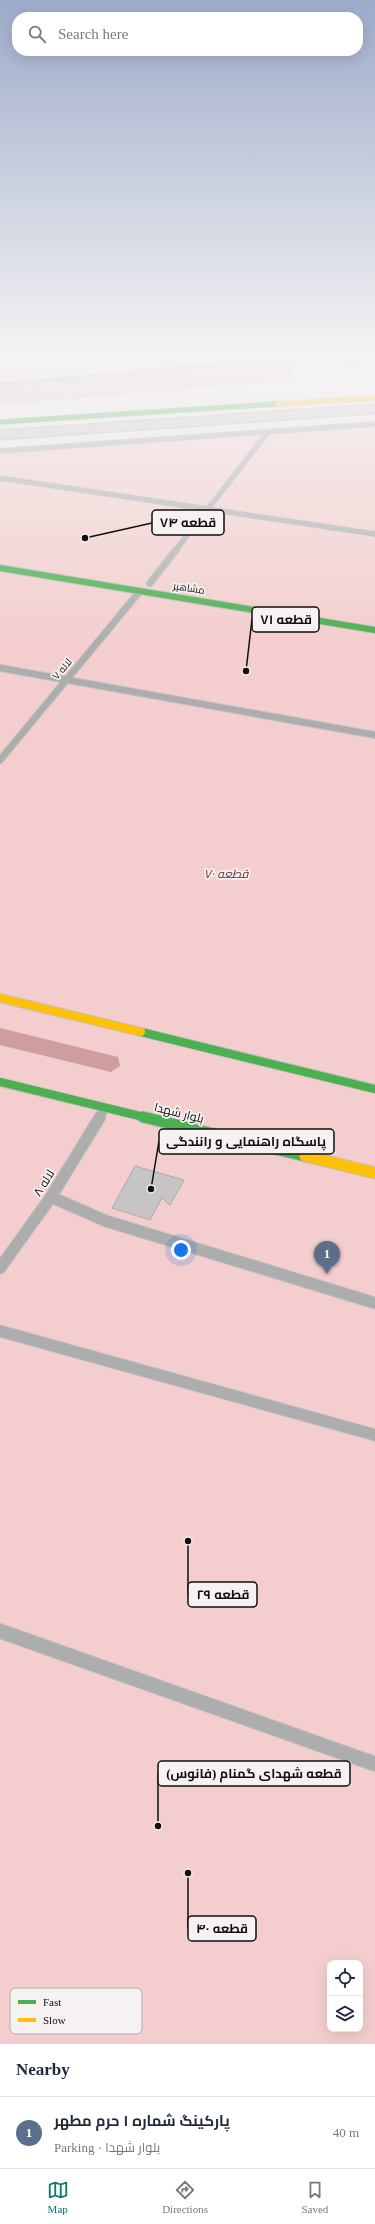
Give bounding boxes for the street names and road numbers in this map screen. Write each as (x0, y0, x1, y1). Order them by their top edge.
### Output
street label: مشاهیر (171, 580, 206, 596)
street label: لاله ۷ (50, 656, 74, 682)
street label: بلوار شهدا (153, 1100, 205, 1126)
street label: لاله ۸ (31, 1167, 57, 1199)

